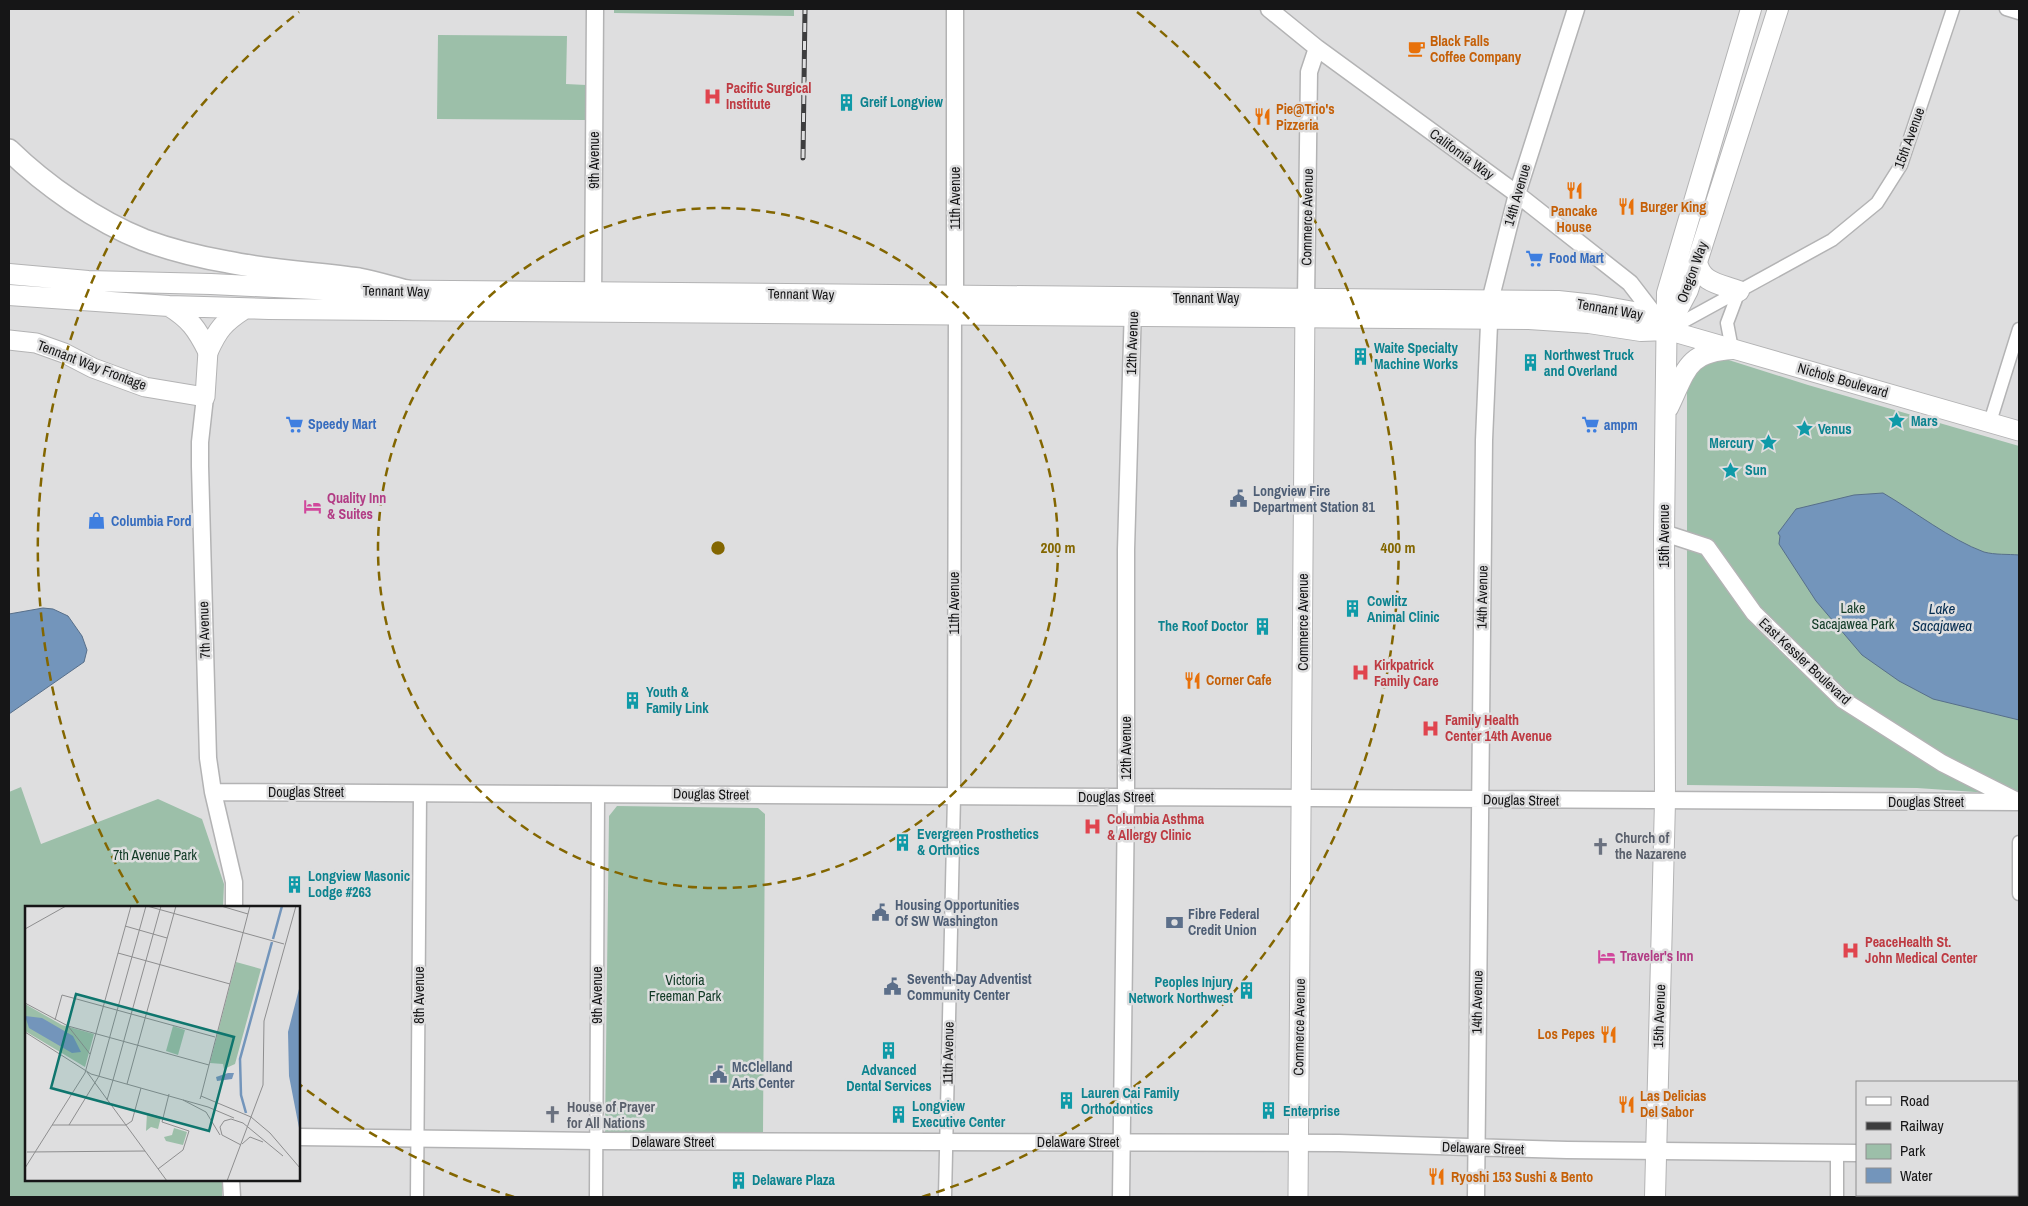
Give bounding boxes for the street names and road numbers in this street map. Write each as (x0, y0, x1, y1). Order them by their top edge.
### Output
street label: 15th Avenue (1890, 105, 1928, 171)
street label: California Way (1426, 125, 1498, 184)
street label: 9th Avenue (585, 131, 603, 189)
street label: 14th Avenue (1500, 162, 1534, 228)
street label: 11th Avenue (946, 167, 964, 229)
street label: Commerce Avenue (1297, 168, 1317, 266)
street label: Oregon Way (1673, 239, 1711, 305)
street label: Tennant Way (363, 281, 430, 301)
street label: Tennant Way (768, 284, 835, 304)
street label: Tennant Way (1173, 289, 1240, 307)
street label: Tennant Way (1576, 294, 1645, 324)
street label: 12th Avenue (1122, 311, 1142, 375)
street label: Tennant Way Frontage (35, 336, 149, 394)
street label: Nichols Boulevard (1796, 359, 1890, 401)
street label: 15th Avenue (1655, 504, 1673, 568)
street label: 14th Avenue (1472, 565, 1492, 629)
street label: 11th Avenue (945, 572, 963, 634)
street label: Commerce Avenue (1294, 573, 1312, 671)
street label: 7th Avenue (194, 601, 214, 659)
street label: East Kessler Boulevard (1755, 614, 1855, 708)
street label: 12th Avenue (1117, 716, 1135, 780)
street label: Douglas Street (268, 783, 344, 801)
street label: Douglas Street (673, 784, 749, 804)
street label: Douglas Street (1078, 788, 1154, 806)
street label: Douglas Street (1483, 790, 1559, 810)
street label: Douglas Street (1888, 793, 1964, 811)
street label: 8th Avenue (410, 966, 428, 1024)
street label: 9th Avenue (588, 966, 606, 1024)
street label: 14th Avenue (1467, 970, 1487, 1034)
street label: Commerce Avenue (1289, 978, 1309, 1076)
street label: 15th Avenue (1649, 984, 1669, 1048)
street label: 11th Avenue (938, 1021, 958, 1085)
street label: Delaware Street (632, 1133, 714, 1151)
street label: Delaware Street (1037, 1133, 1119, 1151)
street label: Delaware Street (1442, 1138, 1524, 1158)

